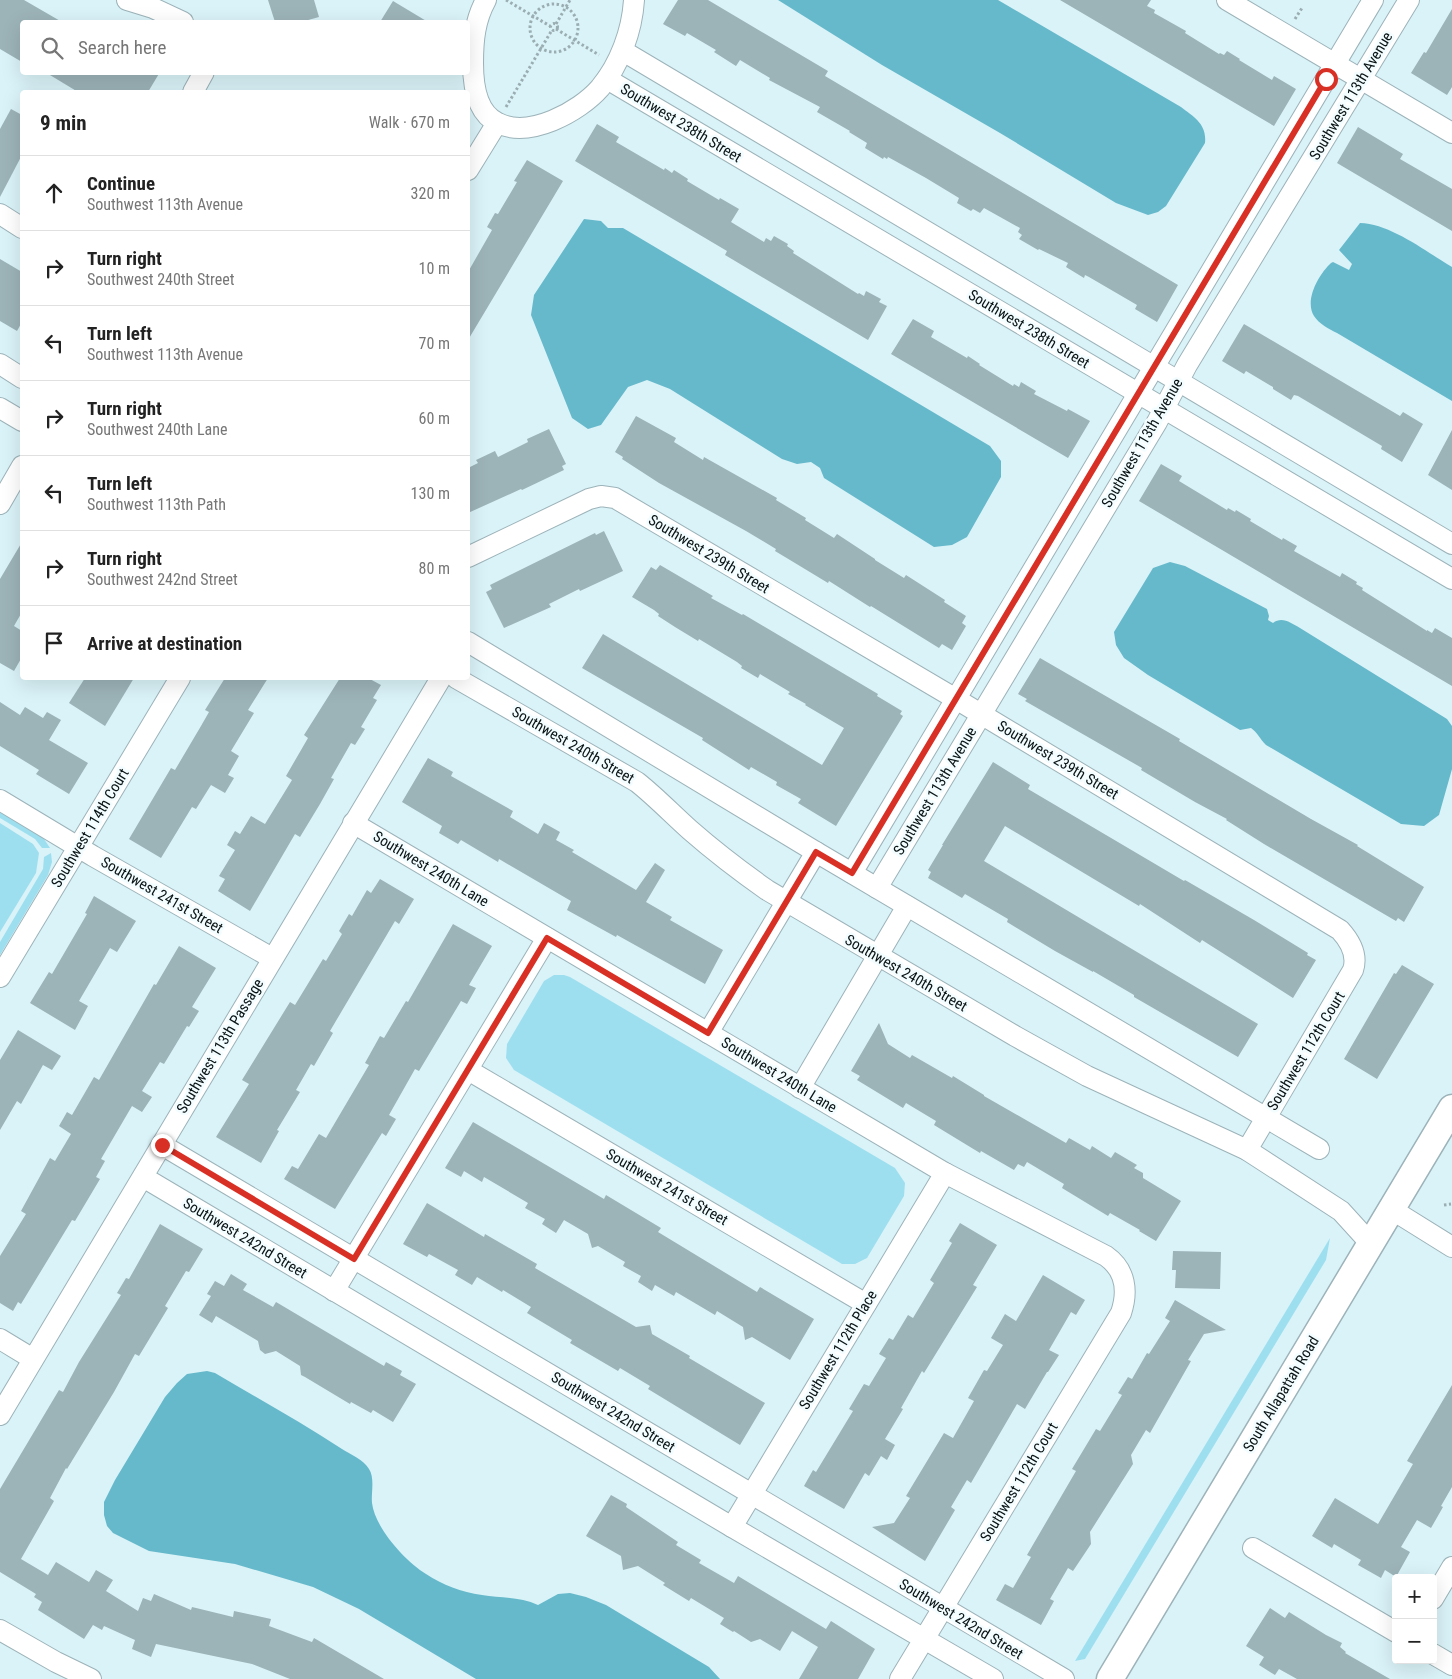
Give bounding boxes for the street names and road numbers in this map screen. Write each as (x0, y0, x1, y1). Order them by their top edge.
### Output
street label: Southwest 113th Avenue (1306, 29, 1396, 163)
street label: Southwest 238th Street (617, 80, 745, 166)
street label: Southwest 238th Street (965, 286, 1093, 372)
street label: Southwest 113th Avenue (1098, 375, 1186, 511)
street label: Southwest 239th Street (645, 511, 773, 597)
street label: Southwest 240th Street (509, 703, 637, 787)
street label: Southwest 239th Street (994, 717, 1122, 803)
street label: Southwest 113th Avenue (890, 724, 980, 858)
street label: Southwest 114th Court (47, 765, 133, 891)
street label: Southwest 240th Lane (370, 827, 492, 911)
street label: Southwest 241st Street (98, 853, 226, 937)
street label: Southwest 240th Street (842, 931, 970, 1015)
street label: Southwest 113th Passage (173, 975, 267, 1117)
street label: Southwest 112th Court (1263, 988, 1349, 1114)
street label: Southwest 240th Lane (718, 1033, 840, 1117)
street label: Southwest 241st Street (603, 1145, 731, 1229)
street label: Southwest 242nd Street (180, 1194, 310, 1282)
street label: Southwest 112th Place (795, 1287, 881, 1413)
street label: South Allapattah Road (1239, 1333, 1323, 1455)
street label: Southwest 242nd Street (548, 1368, 678, 1456)
street label: Southwest 112th Court (976, 1419, 1062, 1545)
street label: Southwest 242nd Street (896, 1575, 1026, 1663)

